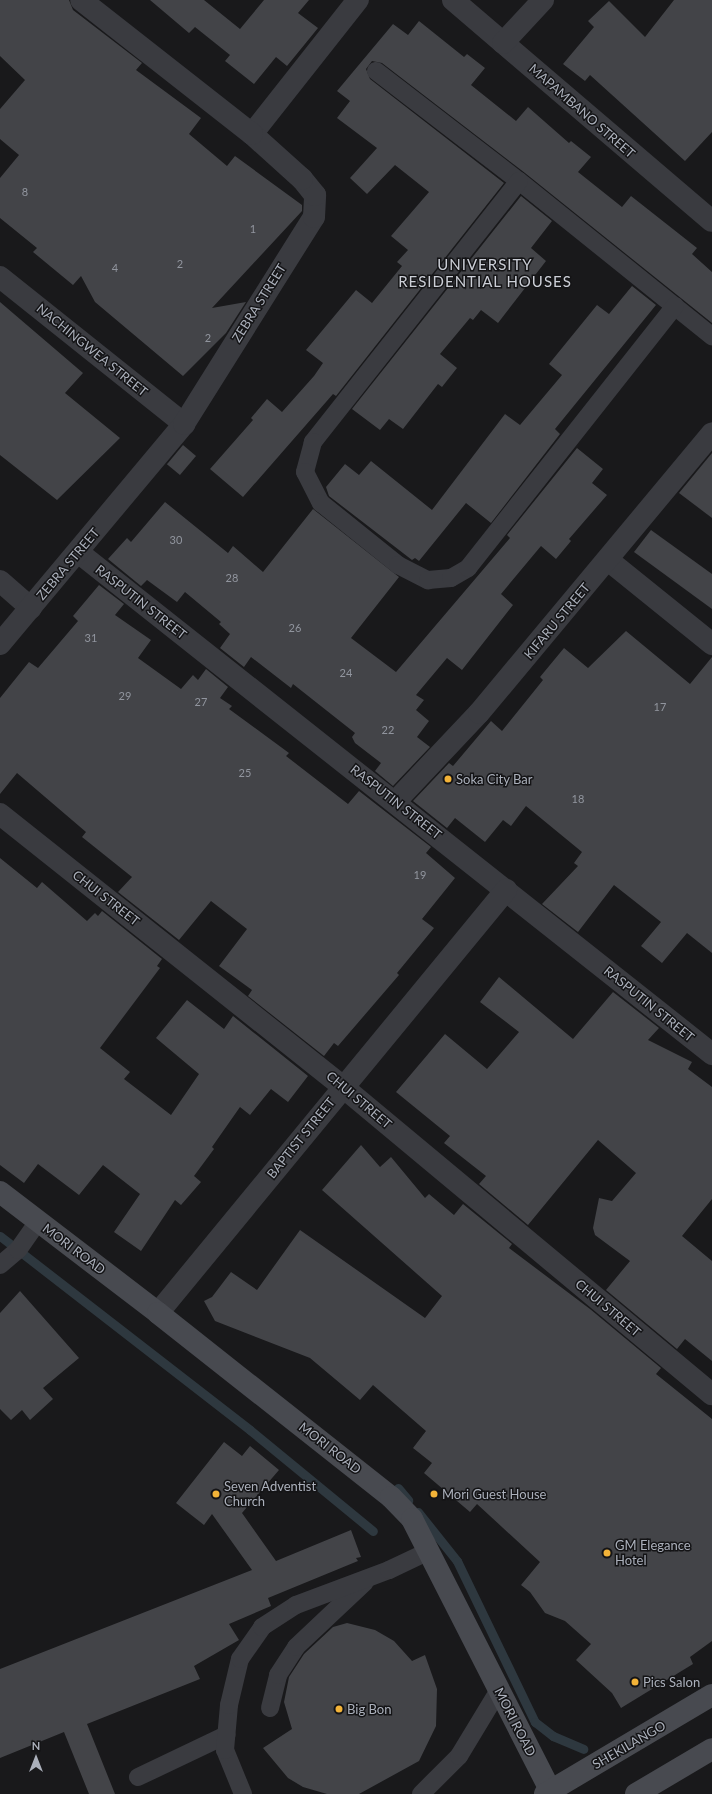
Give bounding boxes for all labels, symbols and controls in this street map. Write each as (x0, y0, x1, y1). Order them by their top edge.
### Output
street label: MAPAMBANO STREET (526, 61, 638, 161)
house number: 8 (22, 185, 28, 199)
house number: 1 (250, 222, 256, 236)
district label: UNIVERSITY RESIDENTIAL HOUSES (398, 255, 572, 290)
house number: 2 (177, 257, 183, 271)
house number: 4 (112, 261, 118, 275)
street label: ZEBRA STREET (229, 261, 289, 345)
street label: NACHINGWEA STREET (33, 300, 151, 400)
house number: 2 (205, 331, 211, 345)
street label: ZEBRA STREET (33, 525, 103, 603)
house number: 30 (170, 533, 182, 547)
street label: RASPUTIN STREET (92, 562, 190, 642)
house number: 28 (226, 571, 238, 585)
street label: KIFARU STREET (521, 580, 593, 662)
house number: 26 (289, 621, 301, 635)
house number: 31 (85, 631, 97, 645)
house number: 24 (340, 666, 352, 680)
house number: 29 (119, 689, 131, 703)
house number: 27 (195, 695, 207, 709)
house number: 17 (654, 700, 666, 714)
house number: 22 (382, 723, 394, 737)
street label: RASPUTIN STREET (347, 762, 445, 842)
house number: 25 (239, 766, 251, 780)
place label: Soka City Bar (456, 771, 533, 787)
marker: Soka City Bar (443, 774, 453, 784)
house number: 18 (572, 792, 584, 806)
street label: CHUI STREET (69, 867, 143, 929)
house number: 19 (414, 868, 426, 882)
street label: RASPUTIN STREET (601, 963, 697, 1045)
street label: CHUI STREET (323, 1068, 395, 1132)
street label: BAPTIST STREET (264, 1094, 338, 1182)
street label: MORI ROAD (40, 1220, 108, 1278)
street label: CHUI STREET (572, 1276, 644, 1340)
street label: MORI ROAD (296, 1419, 364, 1477)
place label: Seven Adventist Church (224, 1479, 316, 1510)
place label: Mori Guest House (442, 1486, 546, 1502)
marker: Seven Adventist Church (211, 1489, 221, 1499)
marker: Mori Guest House (429, 1489, 439, 1499)
place label: GM Elegance Hotel (615, 1538, 691, 1569)
marker: GM Elegance Hotel (602, 1548, 612, 1558)
place label: Pics Salon (643, 1674, 700, 1690)
marker: Pics Salon (630, 1677, 640, 1687)
street label: MORI ROAD (491, 1685, 539, 1759)
place label: Big Bon (347, 1701, 391, 1717)
marker: Big Bon (334, 1704, 344, 1714)
street label: SHEKILANGO (590, 1718, 668, 1772)
north arrow (16, 1738, 56, 1778)
text: N (32, 1739, 40, 1752)

